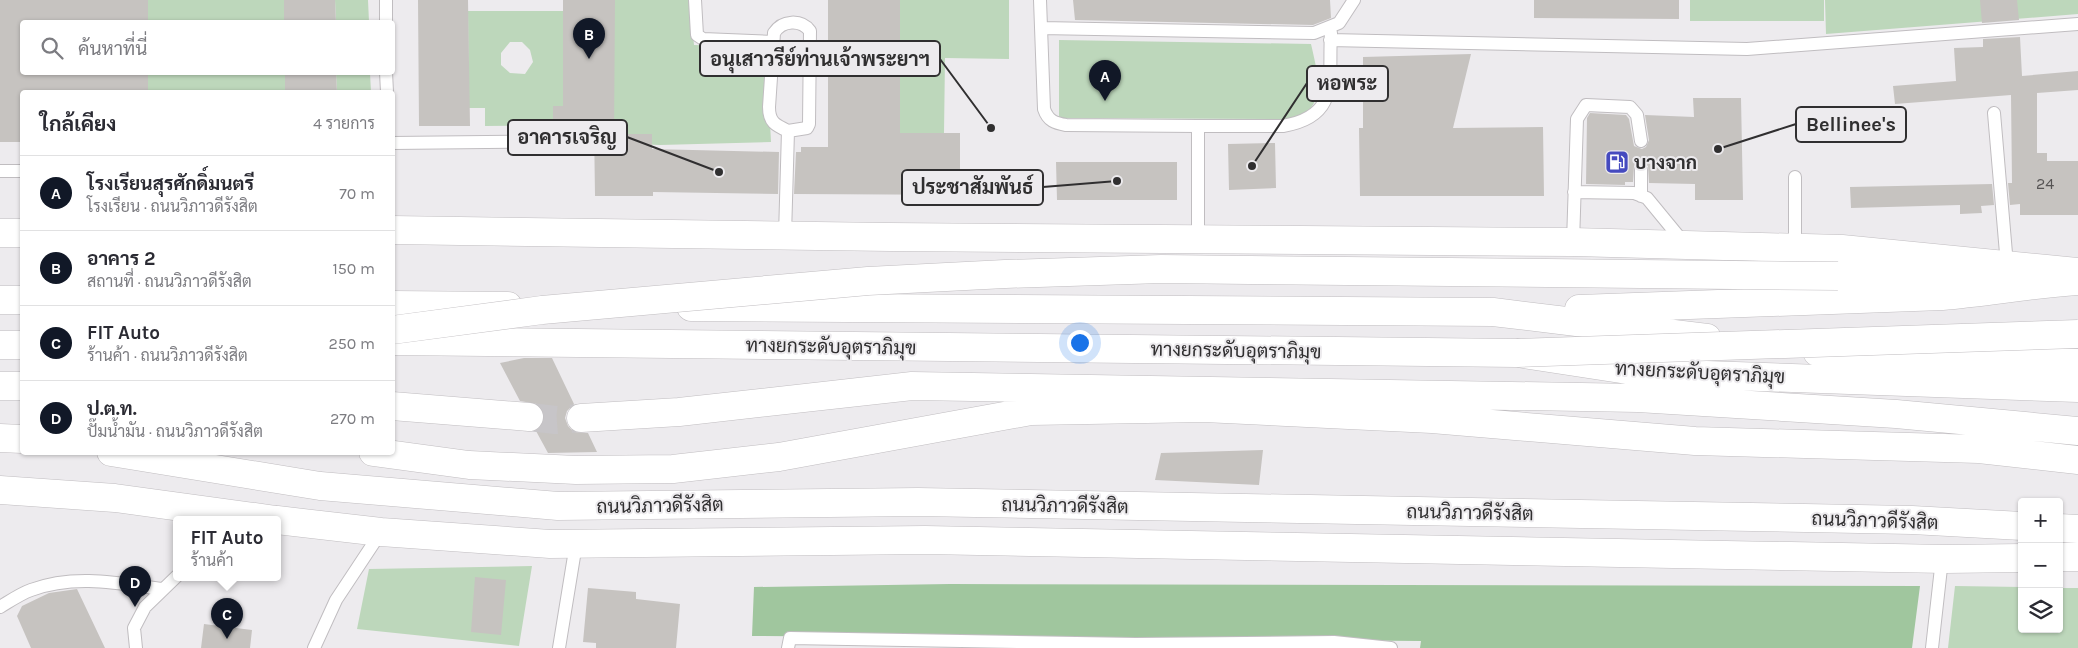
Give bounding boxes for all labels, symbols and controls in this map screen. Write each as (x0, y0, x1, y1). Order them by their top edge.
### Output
pin: B (573, 18, 605, 59)
search box (20, 20, 395, 75)
icon: search (38, 34, 66, 62)
text: ค้นหาที่นี่ (78, 38, 147, 60)
callout: อนุเสาวรีย์ท่านเจ้าพระยาฯ (700, 41, 940, 76)
text: อนุเสาวรีย์ท่านเจ้าพระยาฯ (710, 46, 930, 74)
pin: A (1089, 60, 1121, 101)
callout: หอพระ (1307, 66, 1388, 101)
text: หอพระ (1317, 72, 1377, 95)
callout: Bellinee's (1796, 107, 1906, 142)
text: ใกล้เคียง (40, 112, 116, 136)
text: Bellinee's (1806, 113, 1896, 136)
text: 4 รายการ (313, 114, 375, 133)
callout: อาคารเจริญ (508, 120, 627, 155)
text: อาคารเจริญ (517, 125, 617, 150)
fuel station icon: บางจาก (1604, 149, 1630, 175)
place label: บางจาก (1634, 152, 1697, 174)
callout: ประชาสัมพันธ์ (902, 170, 1043, 205)
text: โรงเรียนสุรศักดิ์มนตรี (87, 173, 254, 195)
text: ประชาสัมพันธ์ (912, 174, 1035, 199)
house number: 24 (2036, 174, 2054, 193)
text: A (51, 184, 61, 203)
text: 70 m (339, 184, 375, 203)
text: โรงเรียน · ถนนวิภาวดีรังสิต (87, 197, 258, 216)
text: อาคาร 2 (87, 248, 155, 270)
text: B (51, 259, 61, 278)
text: 150 m (332, 259, 375, 278)
text: สถานที่ · ถนนวิภาวดีรังสิต (87, 272, 252, 291)
text: FIT Auto (87, 322, 160, 344)
your location (1067, 330, 1093, 356)
text: C (51, 334, 61, 353)
text: 250 m (328, 334, 375, 353)
street label: ทางยกระดับอุตราภิมุข (745, 335, 917, 360)
street label: ทางยกระดับอุตราภิมุข (1150, 339, 1322, 364)
text: ร้านค้า · ถนนวิภาวดีรังสิต (87, 346, 248, 365)
street label: ทางยกระดับอุตราภิมุข (1614, 358, 1786, 389)
text: ป.ต.ท. (87, 398, 137, 420)
text: D (51, 409, 61, 428)
text: 270 m (330, 409, 375, 428)
text: ปั๊มน้ำมัน · ถนนวิภาวดีรังสิต (87, 422, 263, 441)
street label: ถนนวิภาวดีรังสิต (596, 492, 724, 518)
street label: ถนนวิภาวดีรังสิต (1001, 492, 1129, 518)
map controls (2018, 498, 2063, 633)
button: + (2018, 498, 2063, 543)
street label: ถนนวิภาวดีรังสิต (1406, 499, 1534, 525)
street label: ถนนวิภาวดีรังสิต (1811, 506, 1939, 534)
popup (173, 516, 281, 581)
text: FIT Auto (190, 527, 264, 549)
button: − (2018, 543, 2063, 588)
text: ร้านค้า (190, 551, 234, 570)
pin: D (119, 566, 151, 607)
button: layers (2018, 588, 2063, 633)
pin: C (211, 598, 243, 639)

